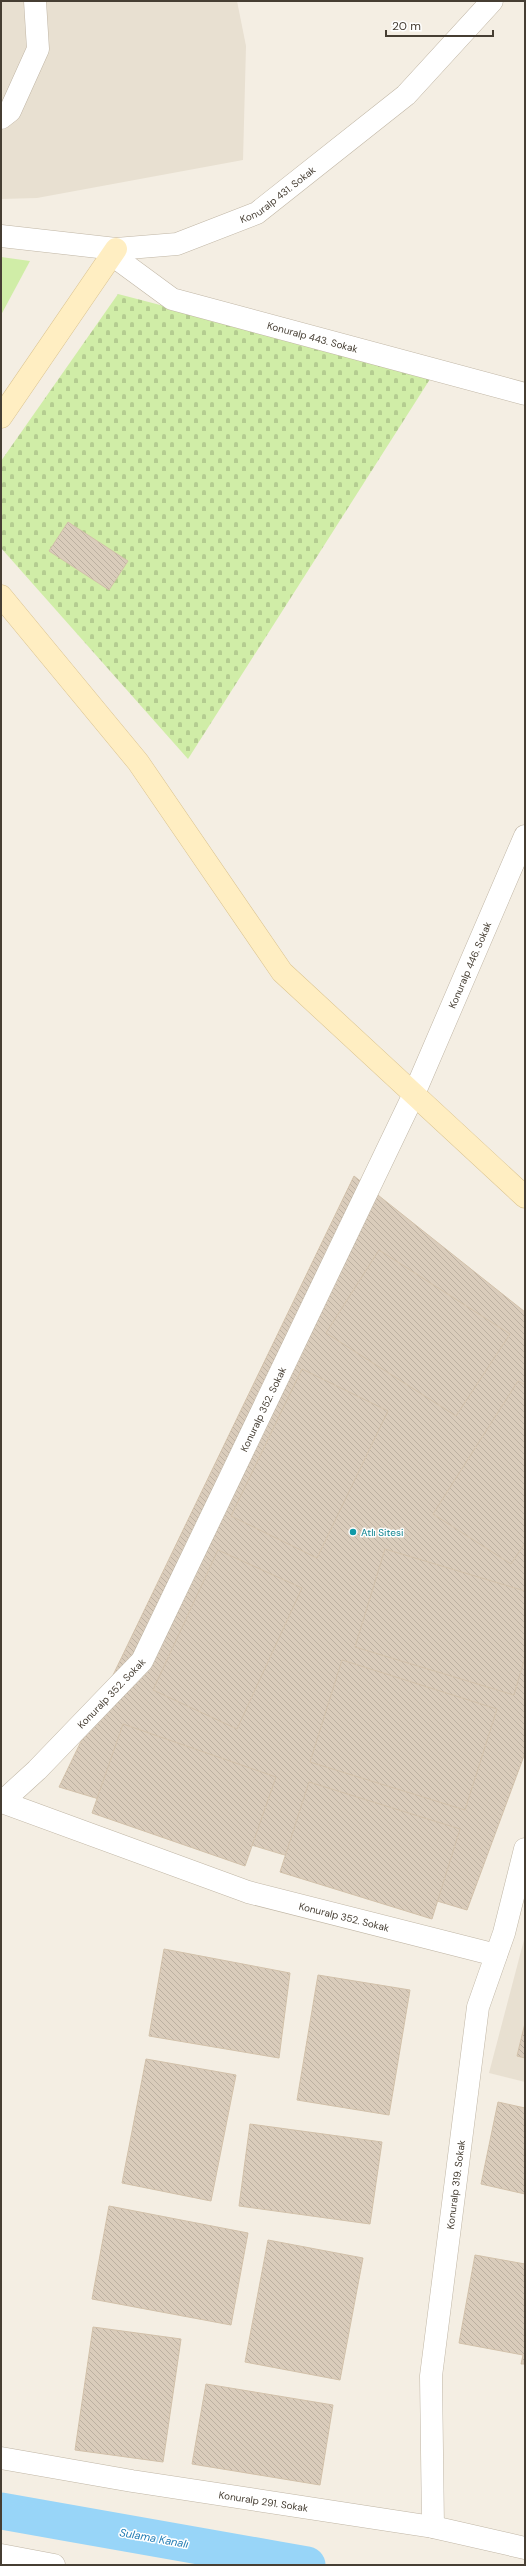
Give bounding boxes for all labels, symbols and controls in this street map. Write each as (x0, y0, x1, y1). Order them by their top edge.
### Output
scale bar (386, 12, 493, 38)
text: 20 m (392, 18, 421, 34)
street label: Konuralp 431. Sokak (238, 163, 318, 225)
street label: Konuralp 443. Sokak (266, 318, 359, 355)
street label: Konuralp 446. Sokak (445, 920, 494, 1010)
street label: Konuralp 352. Sokak (237, 1364, 289, 1454)
place label: Atlı Sitesi (361, 1526, 403, 1539)
marker: Atlı Sitesi (348, 1527, 358, 1537)
street label: Konuralp 352. Sokak (74, 1655, 148, 1731)
street label: Konuralp 352. Sokak (297, 1899, 391, 1935)
street label: Konuralp 319. Sokak (443, 2139, 468, 2230)
street label: Konuralp 291. Sokak (218, 2488, 309, 2514)
water label: Sulama Kanalı (118, 2525, 190, 2551)

